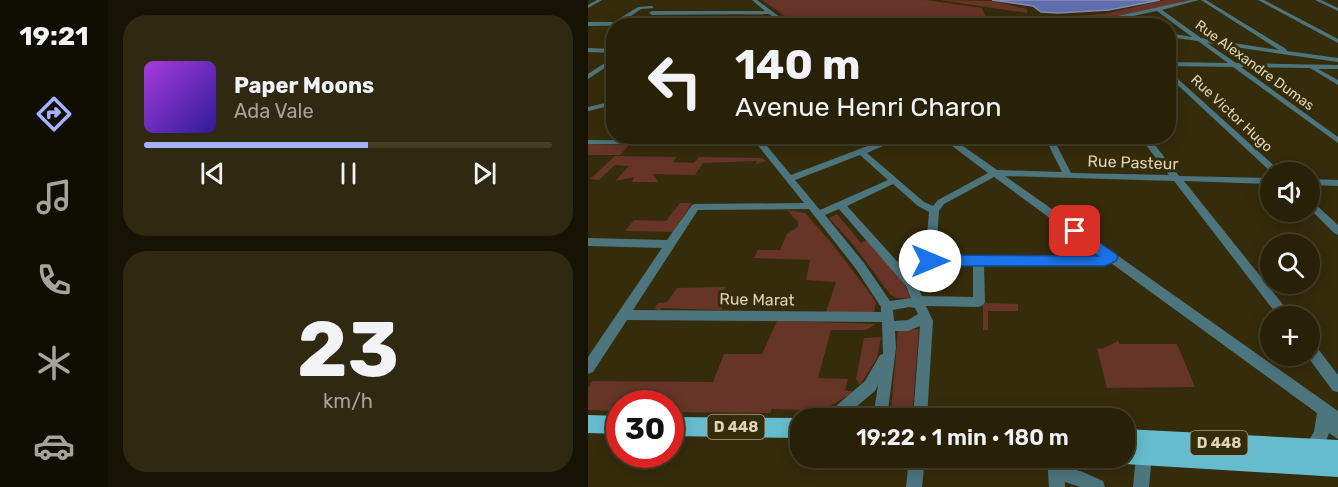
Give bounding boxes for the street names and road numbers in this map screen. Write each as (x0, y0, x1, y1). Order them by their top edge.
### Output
street label: Rue Alexandre Dumas (1192, 17, 1317, 114)
street label: Rue Victor Hugo (1187, 71, 1276, 156)
street label: Rue Pasteur (1087, 151, 1179, 174)
street label: Rue Marat (719, 289, 795, 310)
road number: D 448 (708, 415, 764, 439)
road number: D 448 (1190, 431, 1248, 455)

